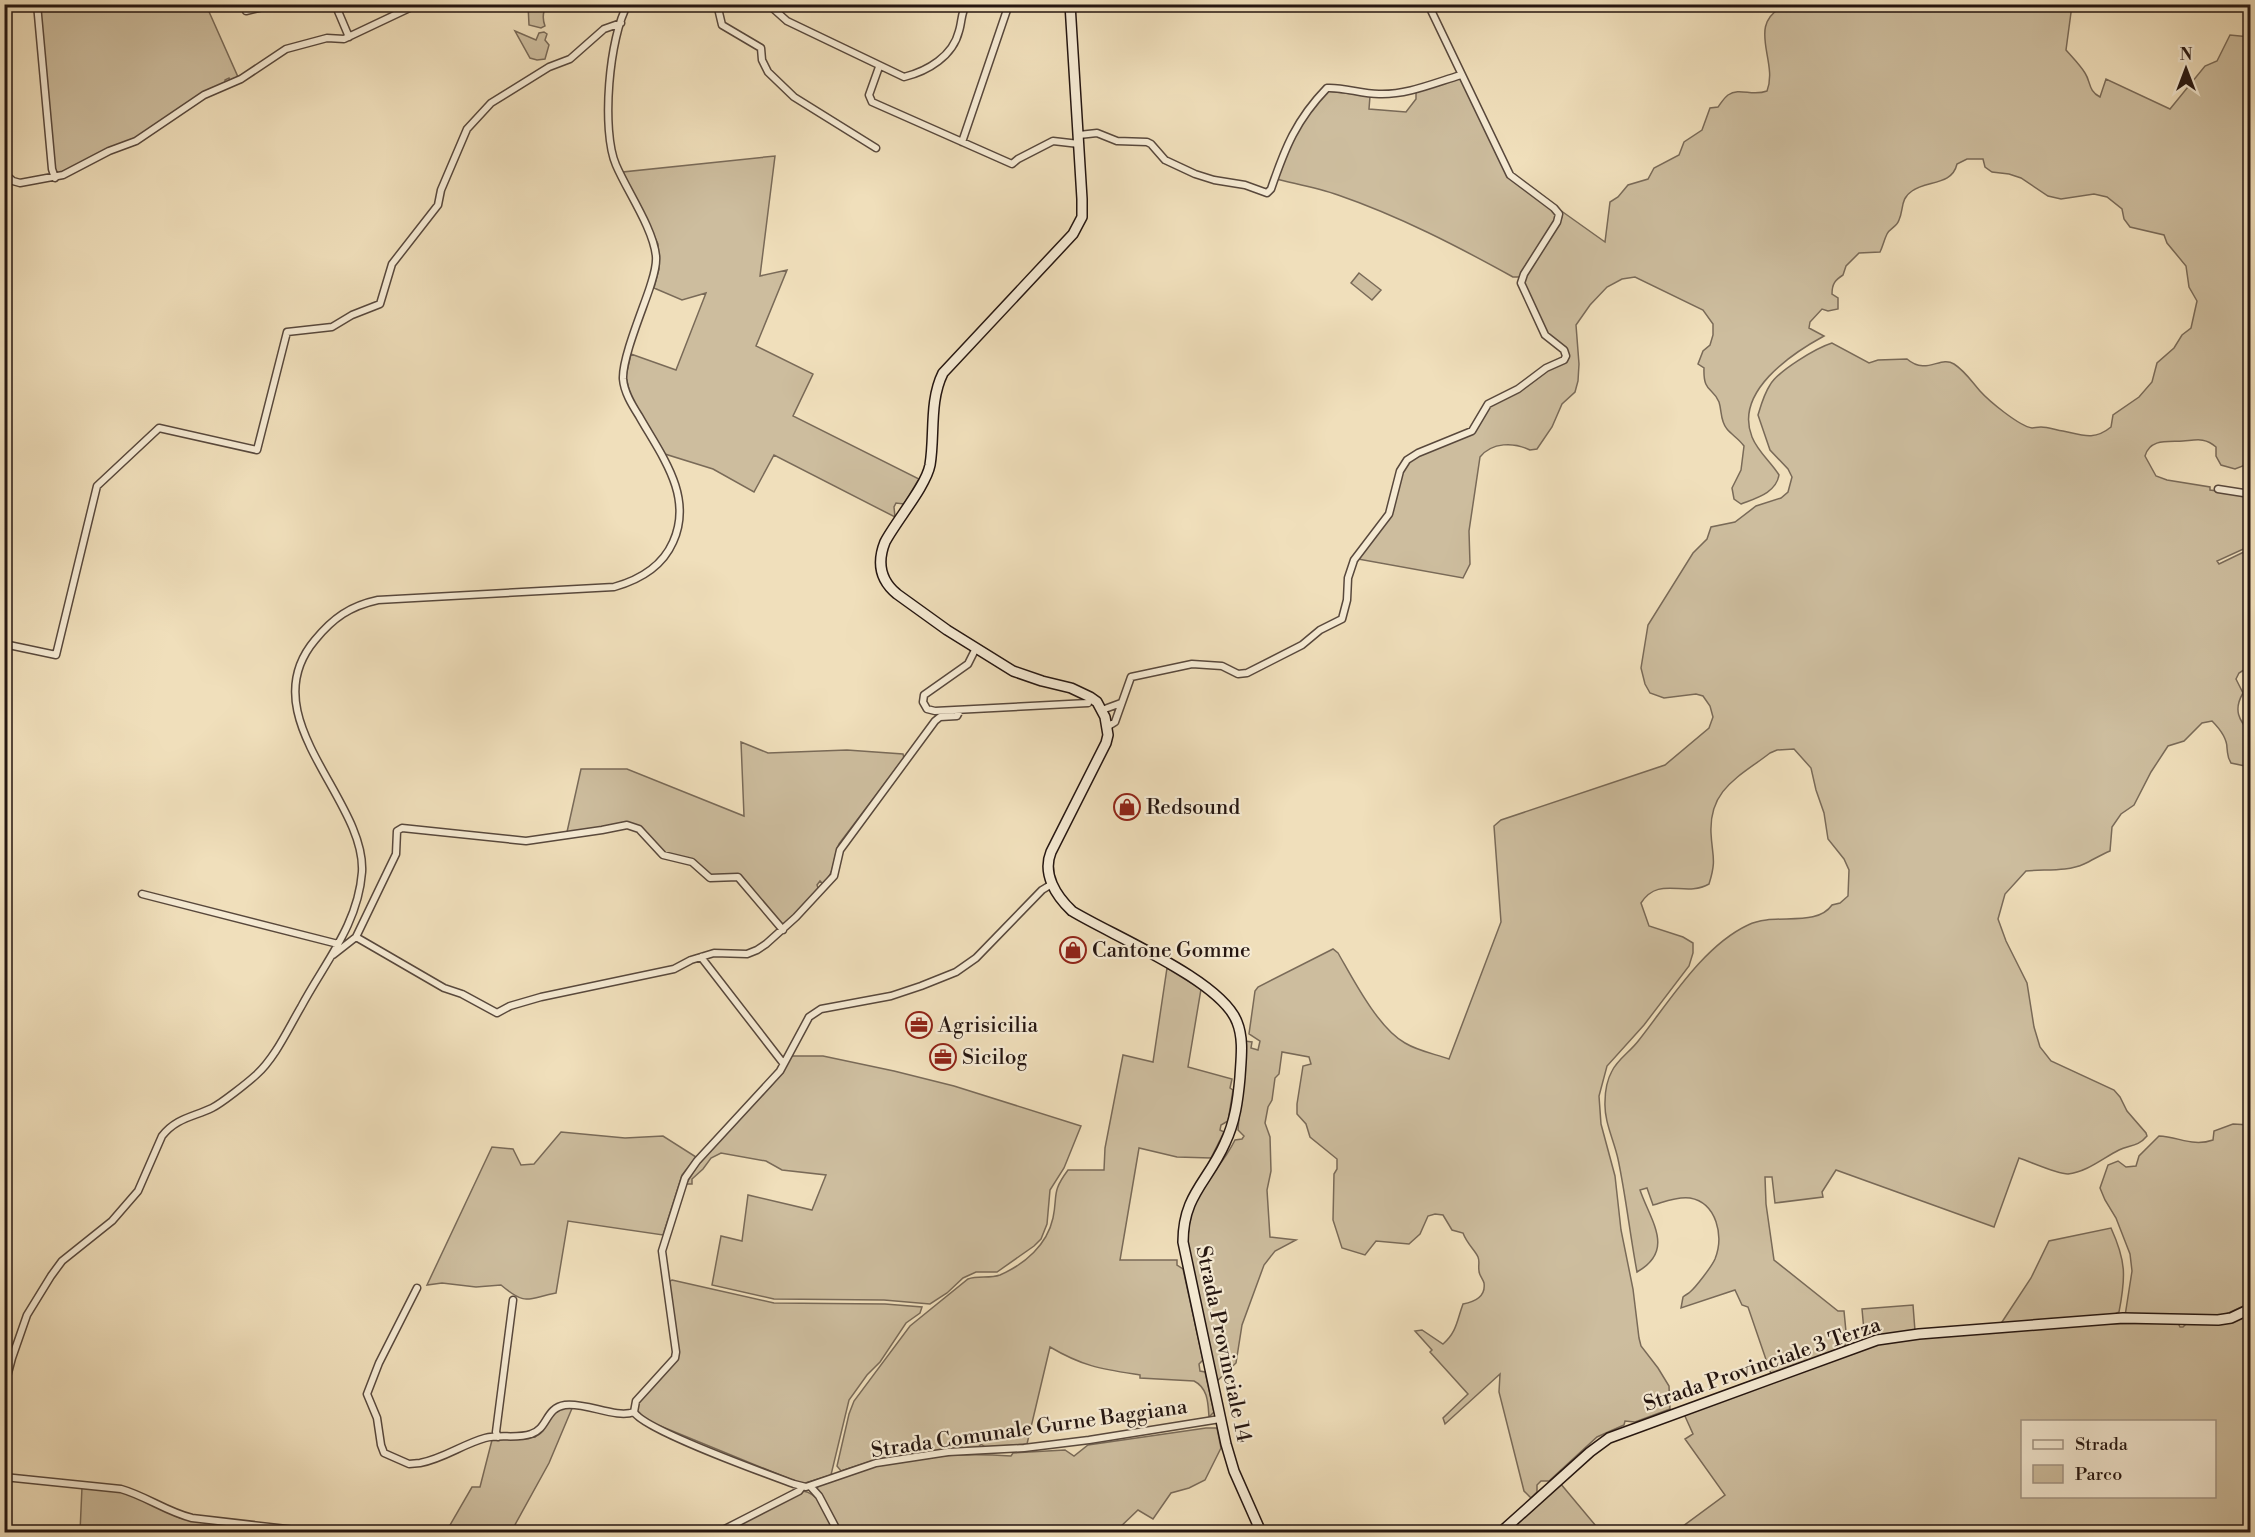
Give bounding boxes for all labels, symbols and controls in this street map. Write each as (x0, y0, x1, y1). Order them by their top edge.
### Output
north arrow (2156, 39, 2216, 99)
text: N (2180, 45, 2193, 65)
shop icon: Redsound (1112, 792, 1142, 822)
place label: Redsound (1146, 795, 1240, 821)
shop icon: Cantone Gomme (1058, 935, 1088, 965)
place label: Cantone Gomme (1092, 938, 1251, 964)
office icon: Agrisicilia (904, 1010, 934, 1040)
place label: Agrisicilia (937, 1013, 1039, 1039)
office icon: Sicilog (928, 1042, 958, 1072)
place label: Sicilog (962, 1045, 1028, 1071)
street label: Strada Provinciale 14 (1189, 1243, 1257, 1445)
street label: Strada Provinciale 3 Terza (1640, 1312, 1885, 1418)
street label: Strada Comunale Gurne Baggiana (869, 1394, 1189, 1464)
legend (2021, 1420, 2216, 1498)
text: Strada (2075, 1433, 2129, 1456)
text: Parco (2075, 1463, 2122, 1486)

